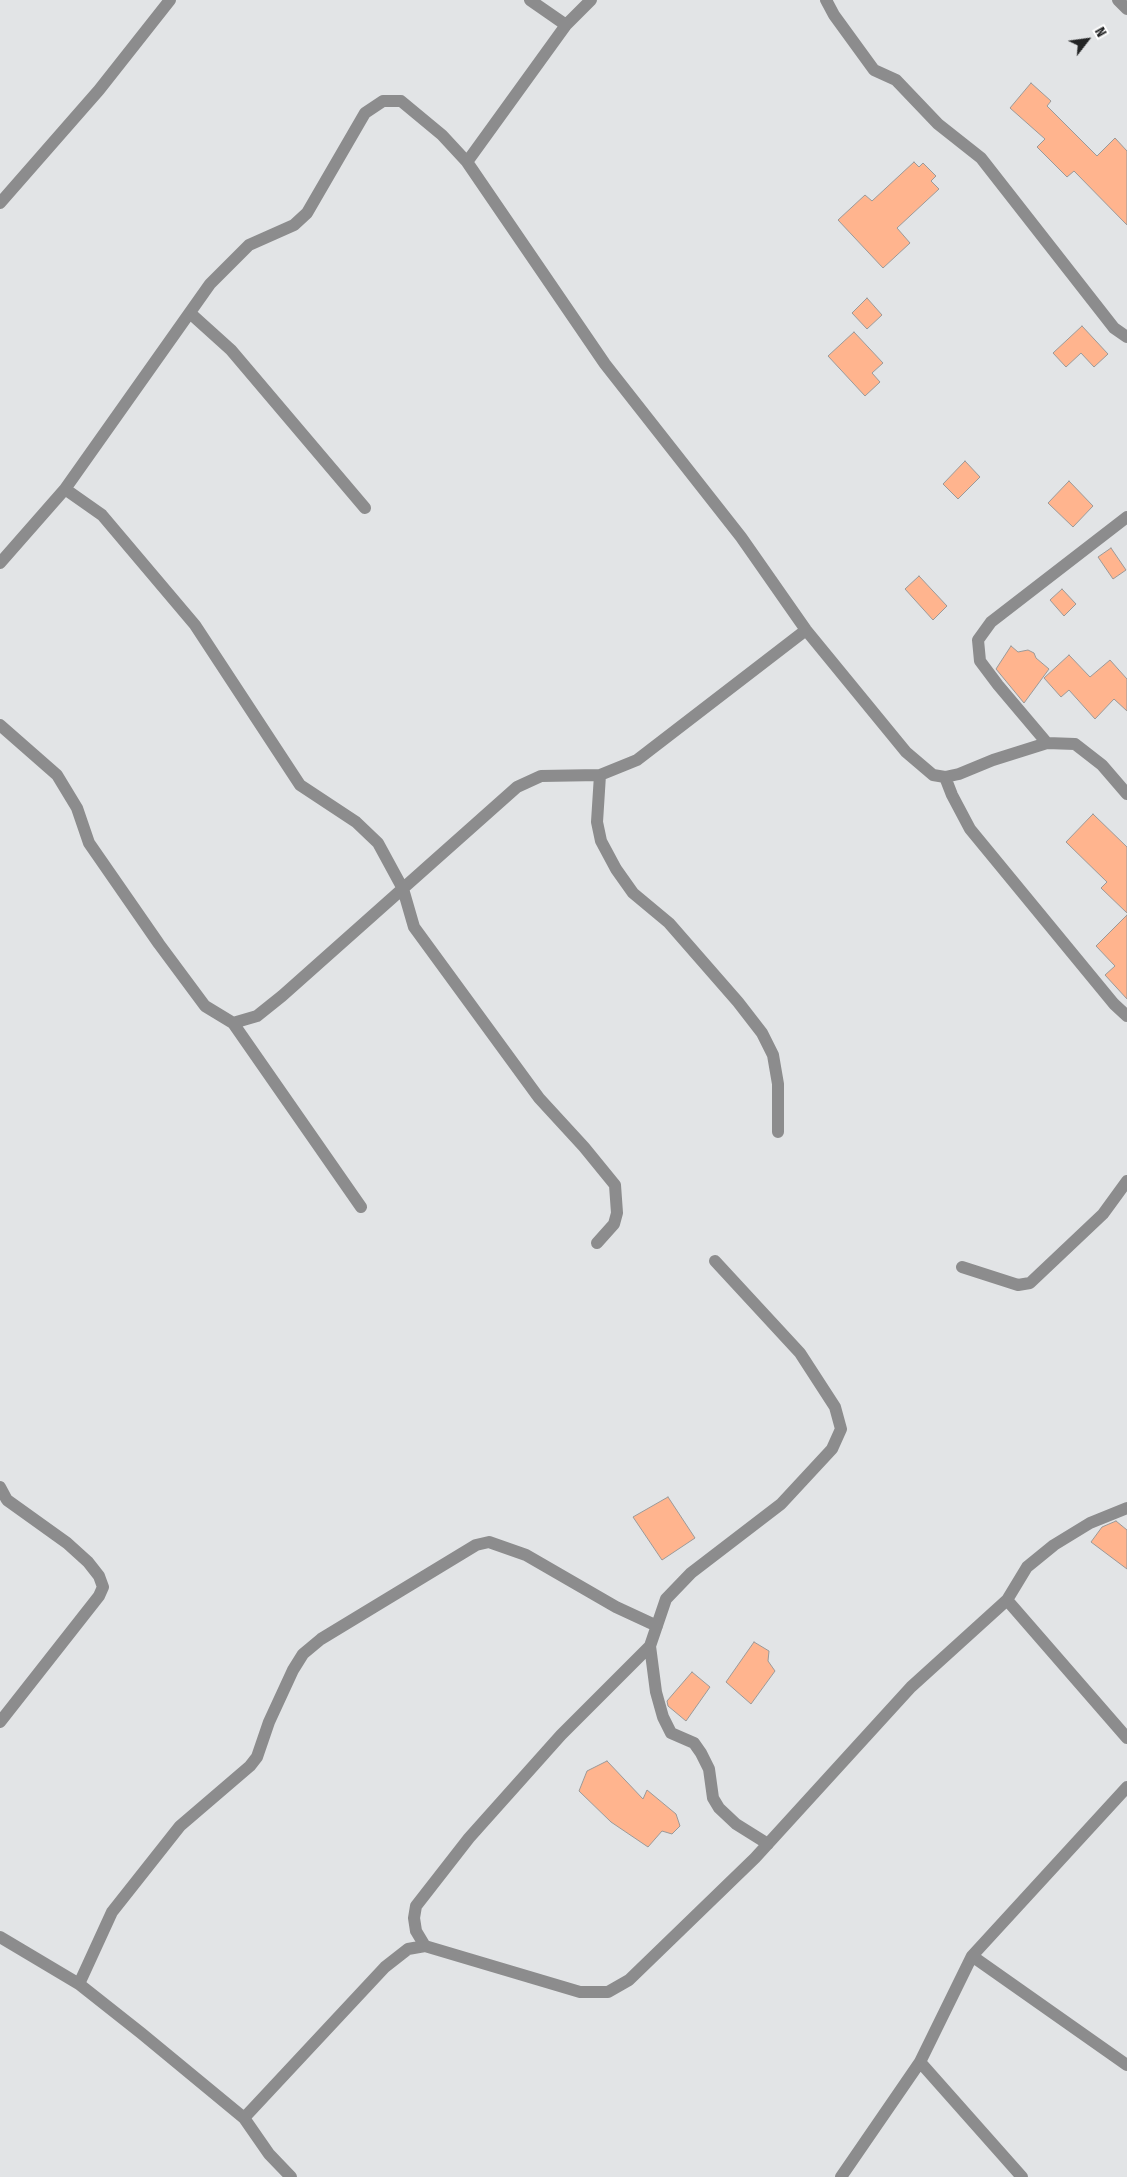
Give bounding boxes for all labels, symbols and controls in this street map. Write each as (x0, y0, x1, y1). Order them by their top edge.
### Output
north arrow (1062, 15, 1112, 65)
text: N (1091, 24, 1110, 40)

